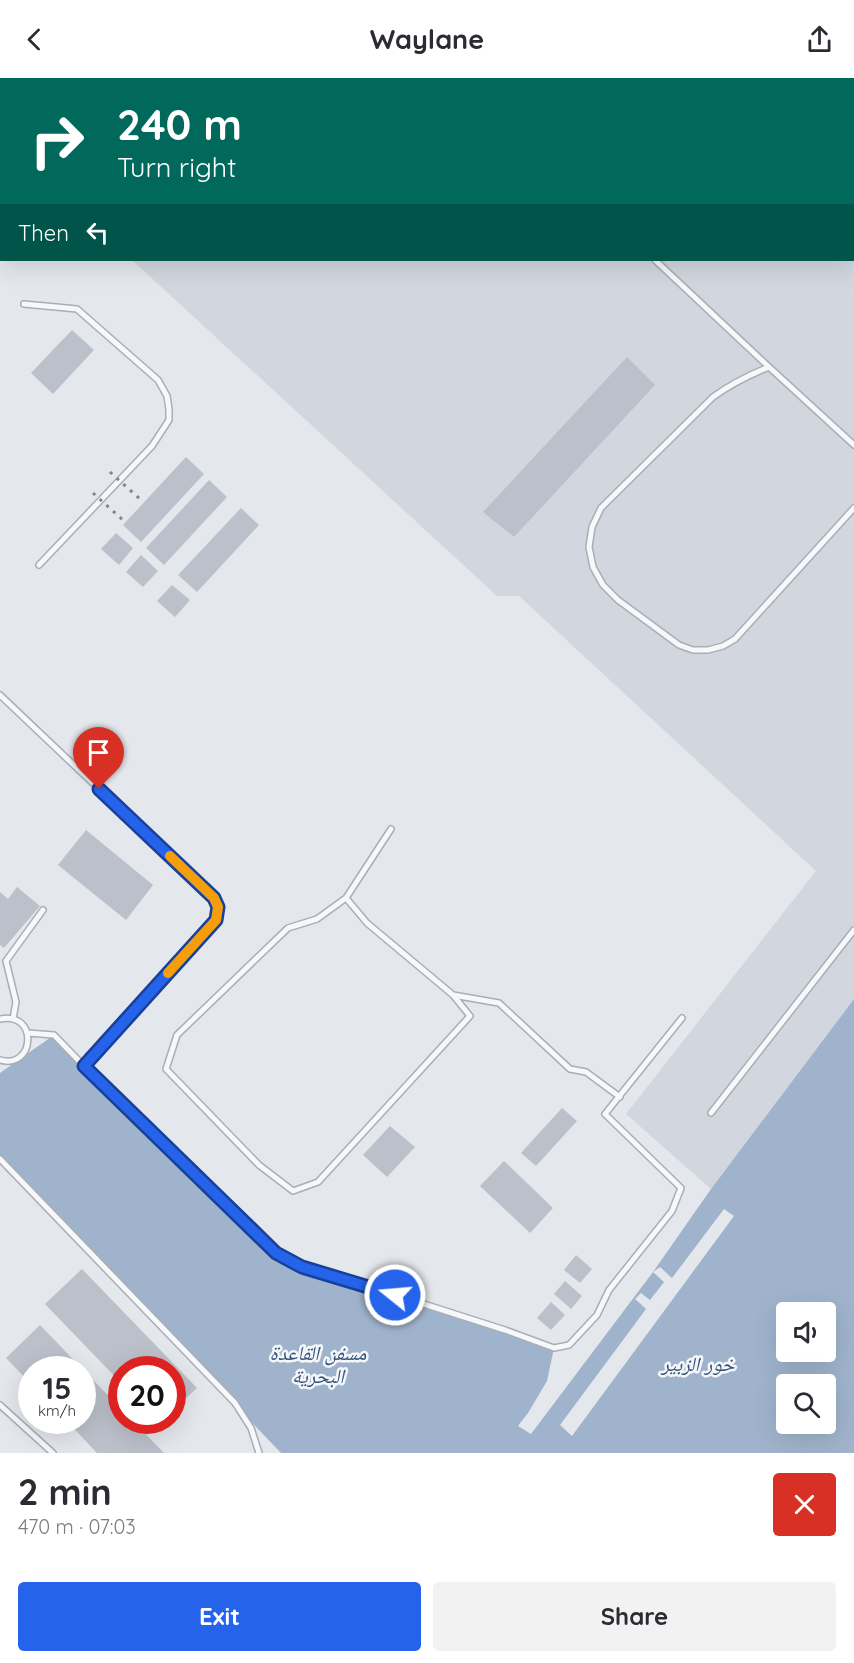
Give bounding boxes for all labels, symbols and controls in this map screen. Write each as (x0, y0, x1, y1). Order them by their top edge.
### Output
text: Waylane (370, 22, 484, 56)
icon: back (18, 23, 51, 56)
icon: share (803, 23, 836, 56)
text: 240 m (117, 98, 242, 151)
icon: right (18, 102, 96, 180)
text: Turn right (117, 150, 236, 184)
icon: left (81, 216, 114, 249)
text: Then (18, 219, 69, 247)
pin (73, 727, 124, 789)
icon: arrive (82, 736, 115, 769)
position arrow (363, 1263, 427, 1327)
map controls (776, 1302, 836, 1434)
button: sound (776, 1302, 836, 1362)
water label: مسفن القاعدة البحرية (270, 1340, 366, 1388)
water label: خور الزبير (659, 1351, 735, 1376)
speed limit sign: 20 (108, 1356, 186, 1434)
text: 15 (43, 1369, 71, 1407)
button: search (776, 1374, 836, 1434)
text: km/h (38, 1401, 76, 1420)
text: 2 min (18, 1469, 112, 1514)
button: close (773, 1473, 836, 1536)
text: 470 m · 07:03 (18, 1514, 136, 1539)
button: Exit (18, 1582, 421, 1651)
button: Share (433, 1582, 836, 1651)

